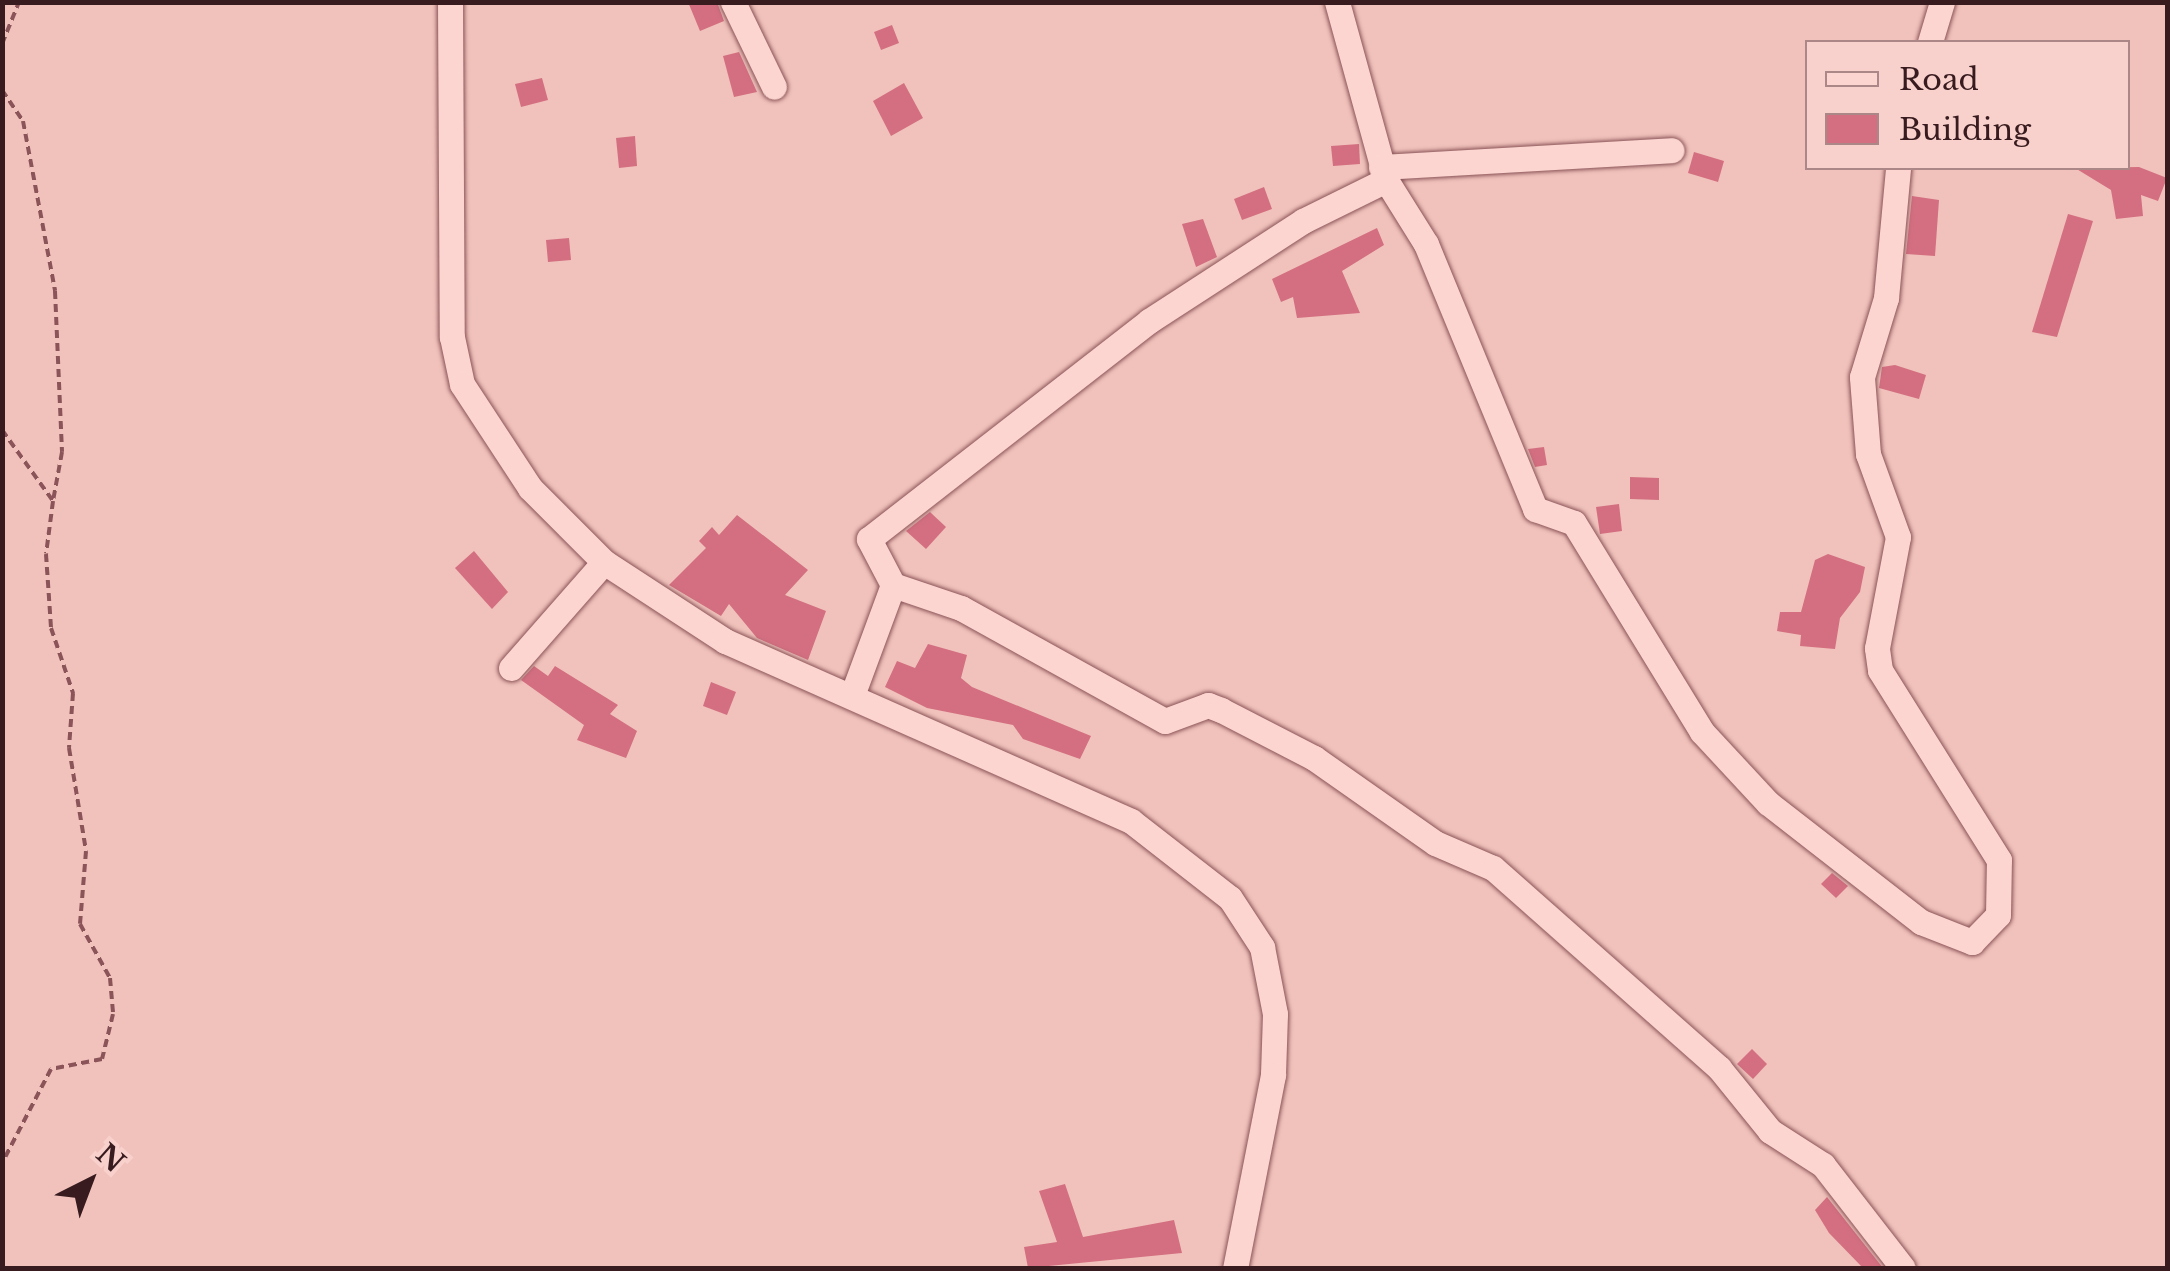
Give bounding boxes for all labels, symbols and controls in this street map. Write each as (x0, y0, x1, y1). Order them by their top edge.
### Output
legend (1805, 40, 2130, 170)
text: Road (1899, 61, 1979, 98)
text: Building (1899, 111, 2031, 148)
north arrow (40, 1131, 140, 1231)
text: N (89, 1137, 132, 1180)

